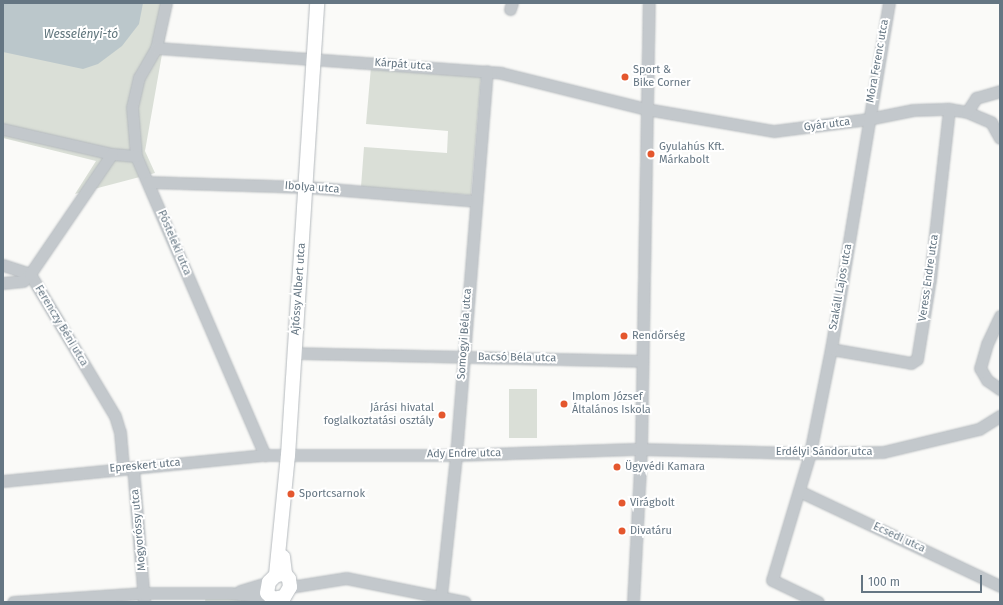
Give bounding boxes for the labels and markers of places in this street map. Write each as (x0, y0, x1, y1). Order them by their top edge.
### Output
place label: Sport & Bike Corner (633, 64, 691, 90)
marker: Sport & Bike Corner (620, 72, 630, 82)
place label: Gyulahús Kft. Márkabolt (659, 141, 724, 167)
marker: Gyulahús Kft. Márkabolt (646, 149, 656, 159)
place label: Rendőrség (632, 329, 685, 343)
marker: Rendőrség (619, 331, 629, 341)
place label: Implom József Általános Iskola (572, 391, 651, 417)
marker: Implom József Általános Iskola (559, 399, 569, 409)
place label: Járási hivatal foglalkoztatási osztály (324, 402, 434, 428)
marker: Járási hivatal foglalkoztatási osztály (437, 410, 447, 420)
place label: Ügyvédi Kamara (625, 460, 705, 474)
marker: Ügyvédi Kamara (612, 462, 622, 472)
place label: Sportcsarnok (299, 487, 365, 501)
marker: Sportcsarnok (286, 489, 296, 499)
place label: Virágbolt (630, 496, 675, 510)
marker: Virágbolt (617, 498, 627, 508)
place label: Divatáru (630, 524, 672, 538)
marker: Divatáru (617, 526, 627, 536)

